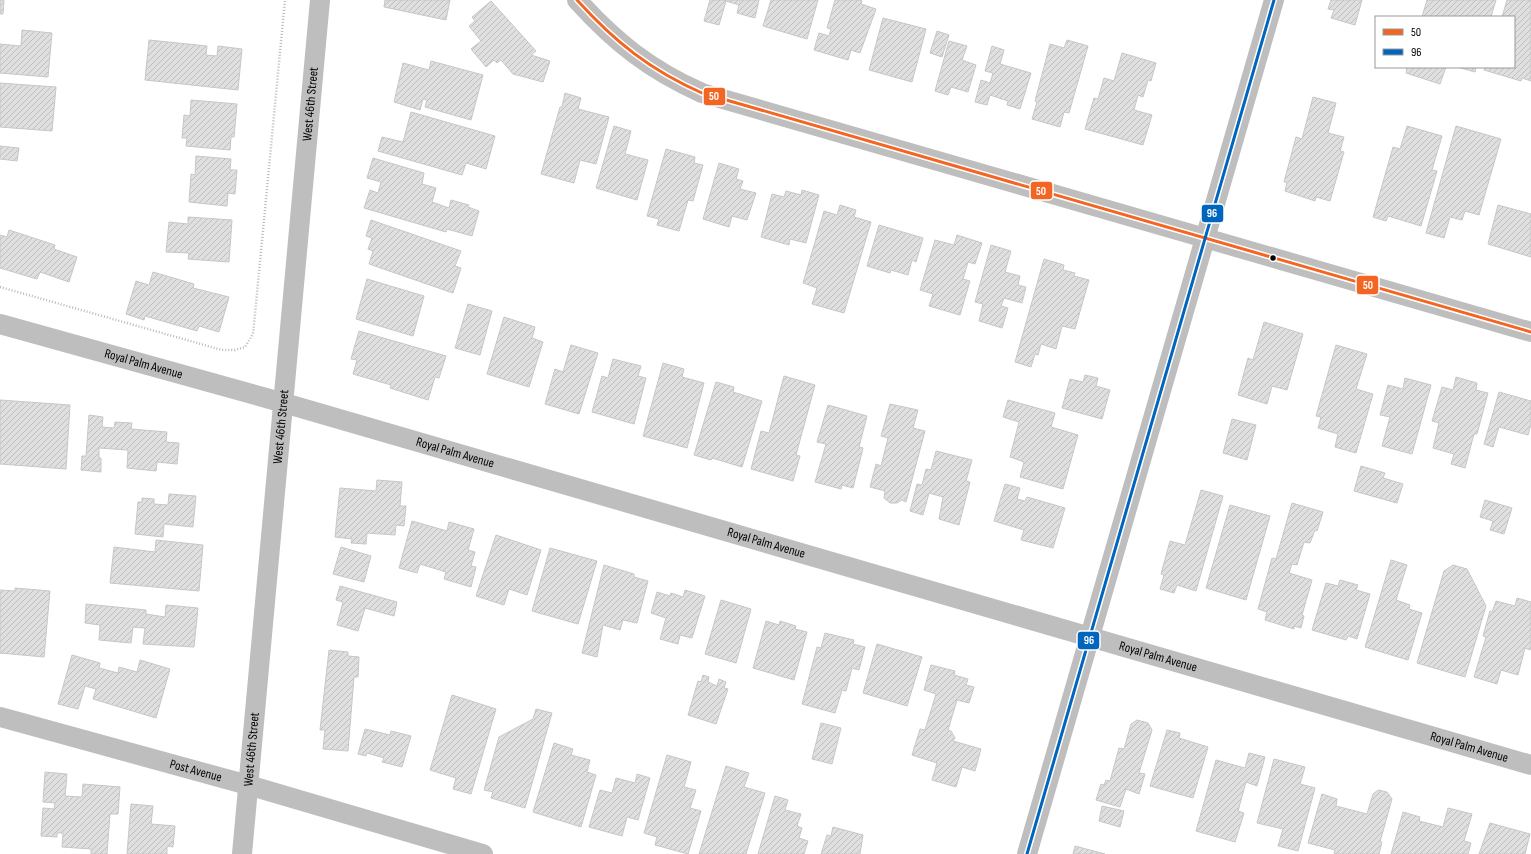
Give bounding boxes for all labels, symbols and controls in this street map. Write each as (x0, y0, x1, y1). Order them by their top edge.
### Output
legend (1375, 16, 1515, 68)
text: 50 (1411, 25, 1421, 40)
text: 96 (1411, 45, 1422, 60)
street label: West 46th Street (299, 66, 322, 142)
line badge: 50 (703, 87, 726, 106)
text: 50 (709, 90, 719, 103)
line badge: 50 (1030, 181, 1053, 200)
text: 50 (1036, 185, 1046, 198)
line badge: 96 (1201, 204, 1224, 223)
text: 96 (1207, 207, 1217, 220)
unlabelled marker (1268, 253, 1278, 263)
line badge: 50 (1356, 275, 1379, 295)
text: 50 (1363, 279, 1373, 292)
street label: Royal Palm Avenue (103, 345, 184, 382)
street label: West 46th Street (270, 389, 292, 465)
street label: Royal Palm Avenue (414, 434, 496, 472)
street label: Royal Palm Avenue (725, 524, 807, 562)
line badge: 96 (1077, 631, 1100, 650)
text: 96 (1084, 634, 1094, 647)
street label: Royal Palm Avenue (1117, 638, 1199, 676)
street label: West 46th Street (240, 712, 263, 787)
street label: Royal Palm Avenue (1428, 728, 1510, 766)
street label: Post Avenue (168, 756, 224, 785)

